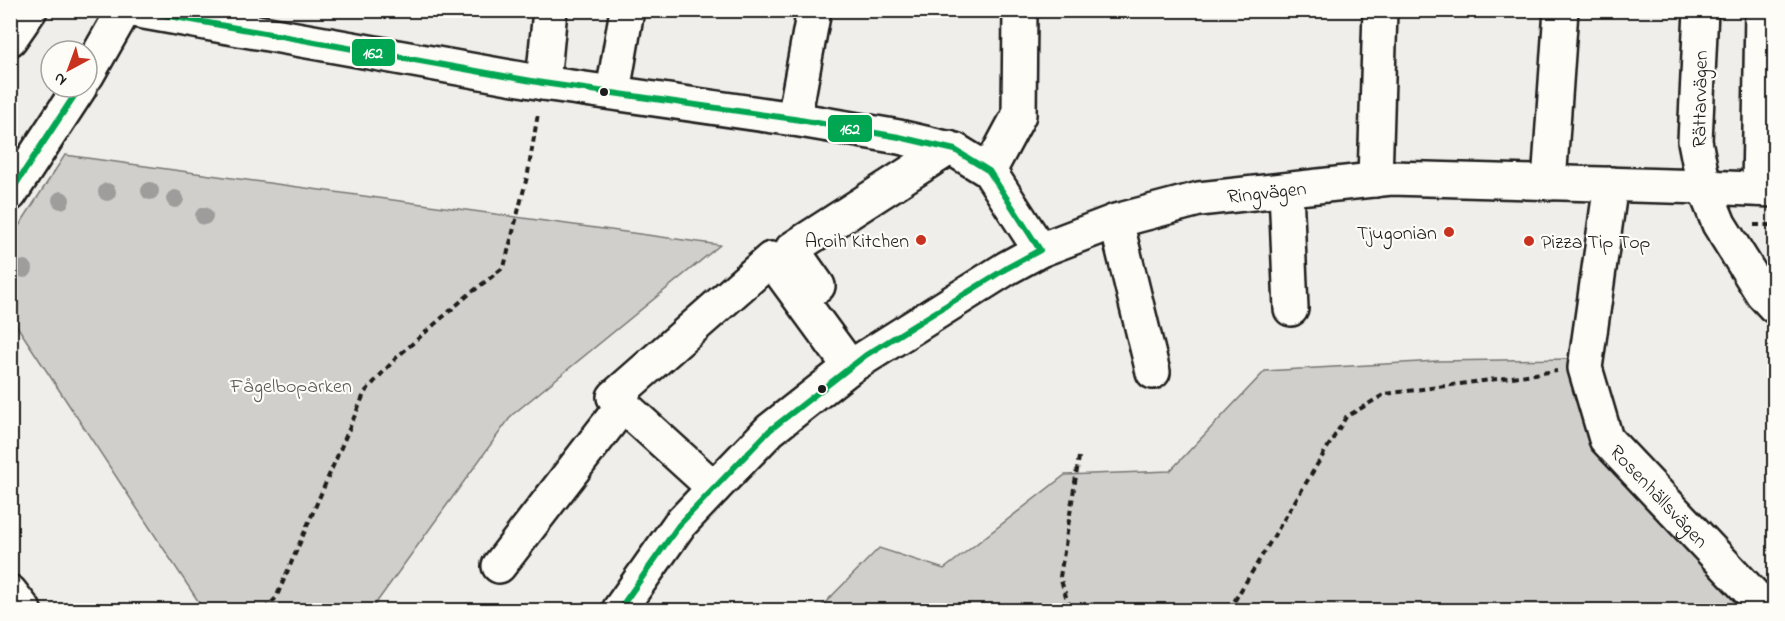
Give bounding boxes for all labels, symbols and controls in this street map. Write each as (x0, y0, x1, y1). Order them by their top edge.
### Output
line badge: 162 (351, 38, 396, 67)
north arrow (39, 39, 99, 99)
text: 162 (363, 42, 383, 66)
street label: Rättarvägen (1686, 50, 1718, 148)
text: N (48, 66, 72, 91)
unlabelled marker (598, 86, 610, 98)
line badge: 162 (827, 114, 873, 143)
text: 162 (840, 118, 860, 142)
street label: Ringvägen (1226, 175, 1308, 213)
place label: Tjugonian (1357, 220, 1437, 250)
marker: Tjugonian (1442, 225, 1456, 239)
place label: Aroih Kitchen (805, 228, 909, 257)
place label: Pizza Tip Top (1541, 229, 1651, 258)
marker: Aroih Kitchen (914, 233, 928, 247)
marker: Pizza Tip Top (1522, 234, 1536, 248)
park label: Fågelboparken (229, 373, 352, 403)
unlabelled marker (816, 383, 828, 395)
street label: Rosenhällsvägen (1602, 439, 1714, 556)

